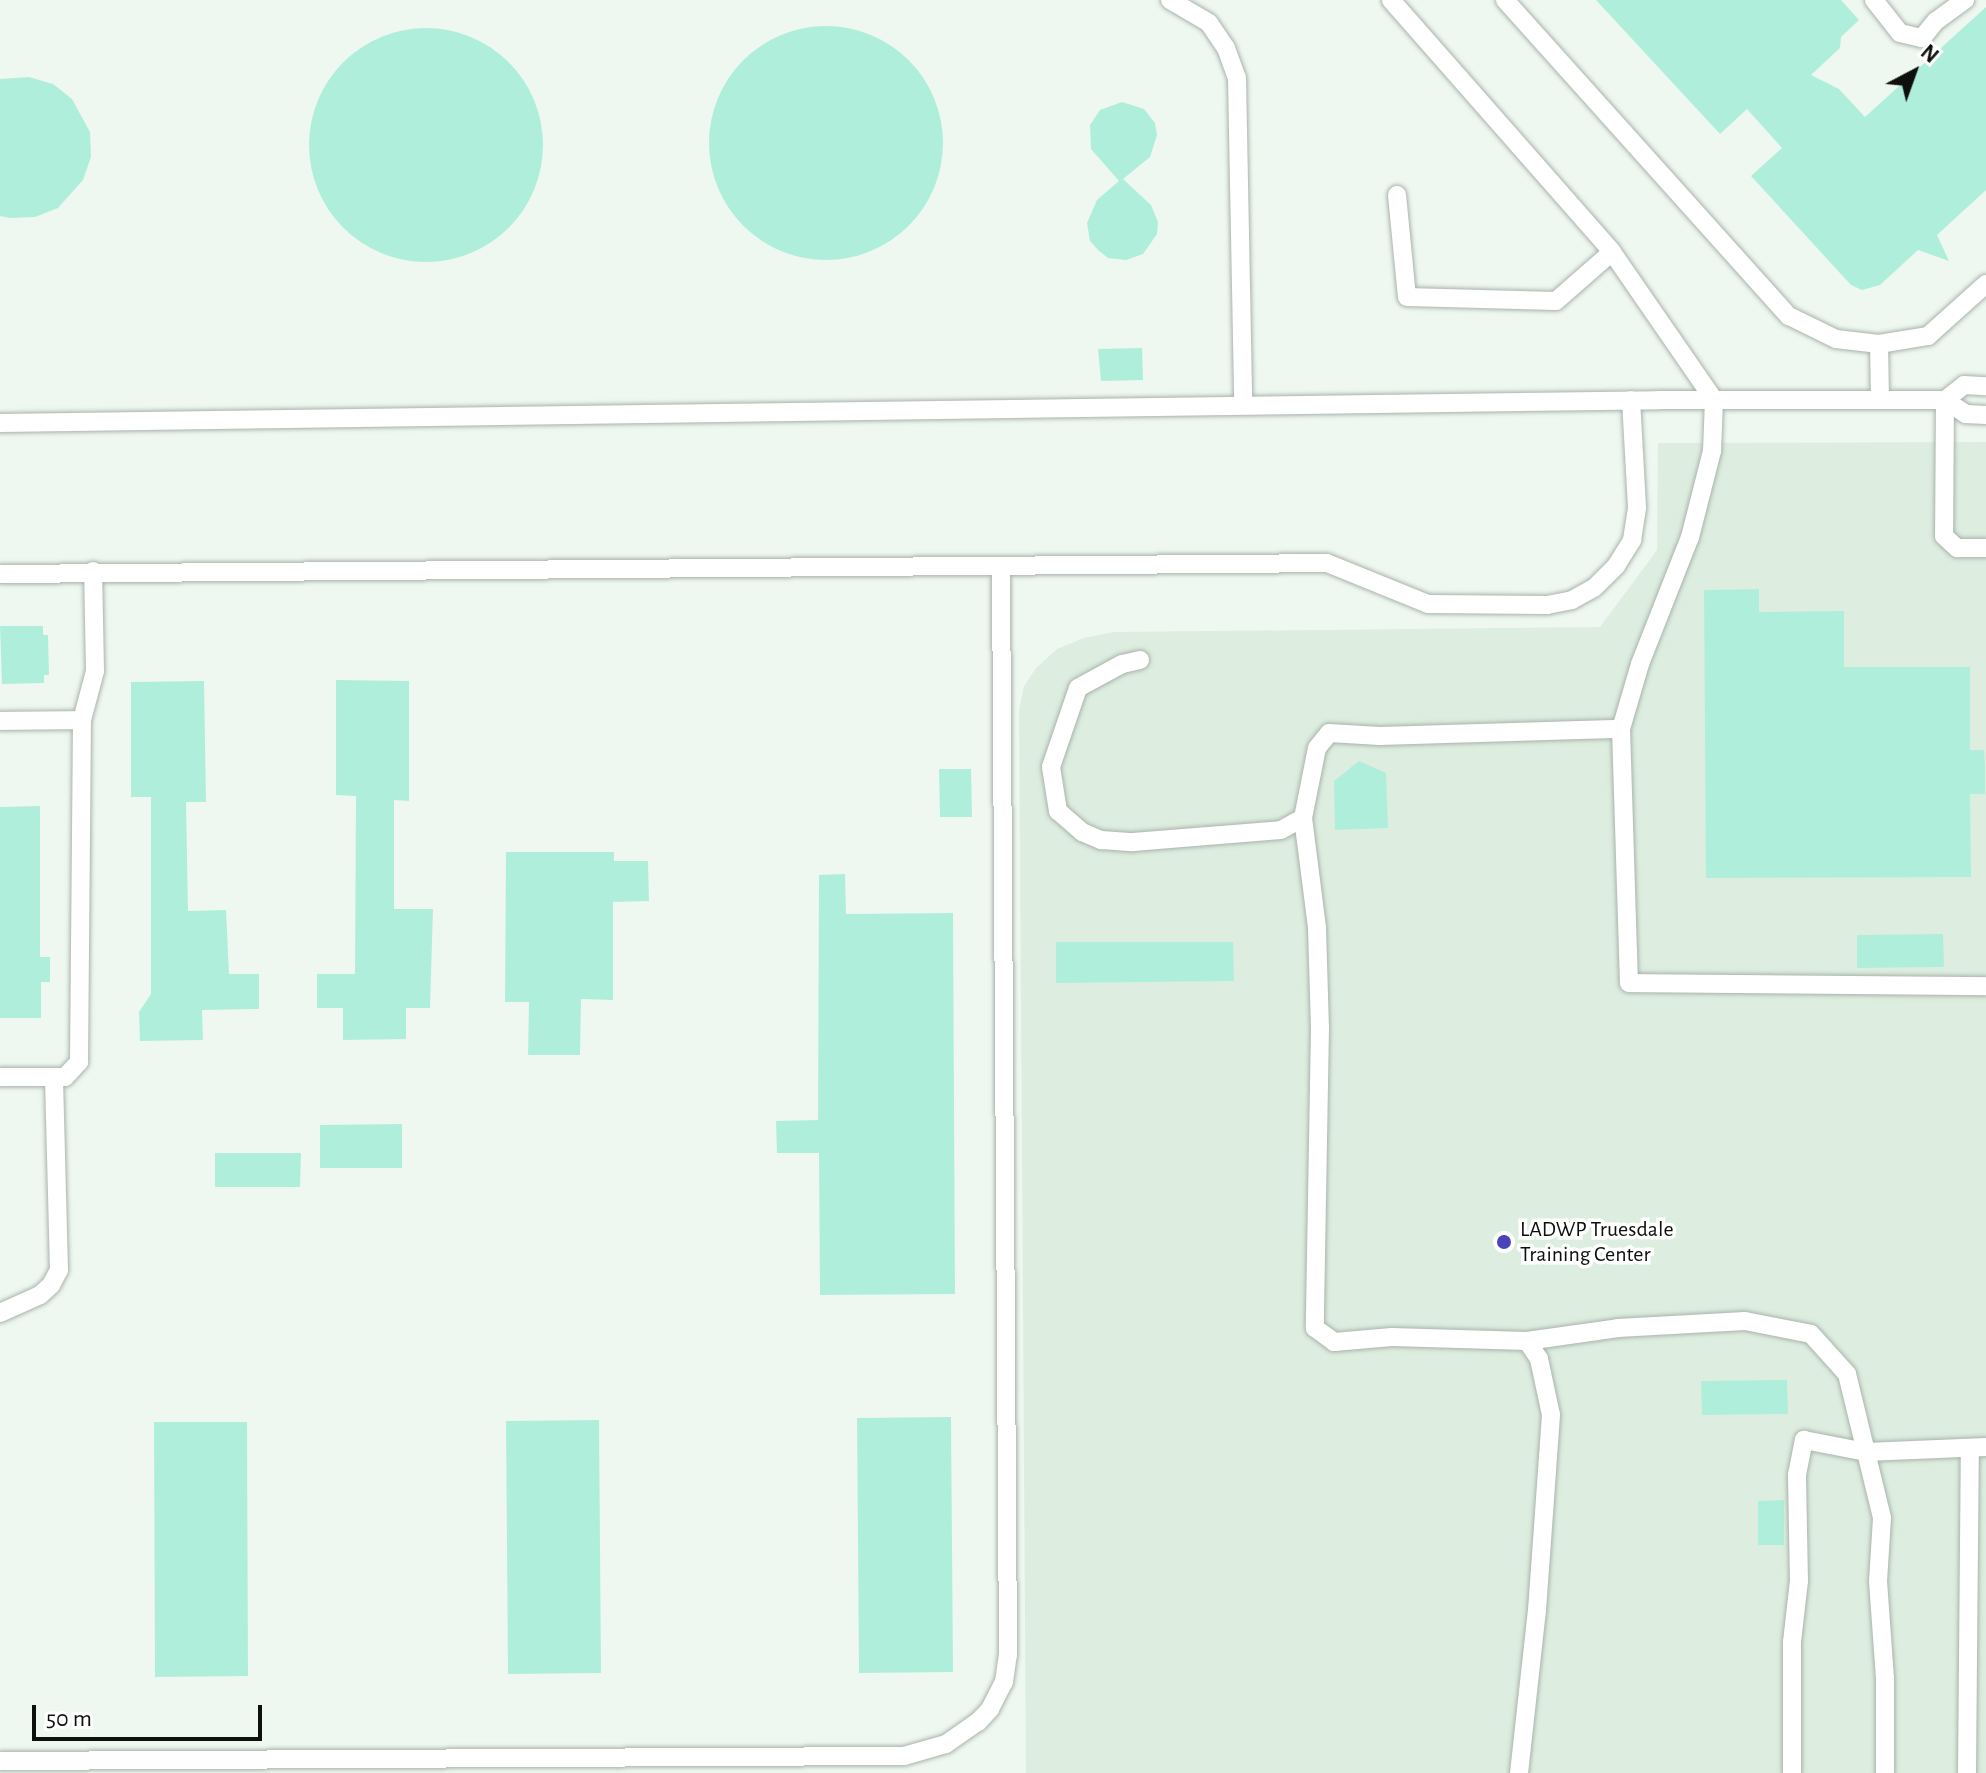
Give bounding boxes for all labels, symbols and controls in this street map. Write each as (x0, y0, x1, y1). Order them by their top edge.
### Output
north arrow (1874, 32, 1954, 112)
text: N (1917, 41, 1943, 67)
place label: LADWP Truesdale Training Center (1520, 1216, 1674, 1268)
marker: LADWP Truesdale Training Center (1495, 1233, 1513, 1251)
scale bar (36, 1689, 266, 1739)
text: 50 m (46, 1707, 92, 1731)

